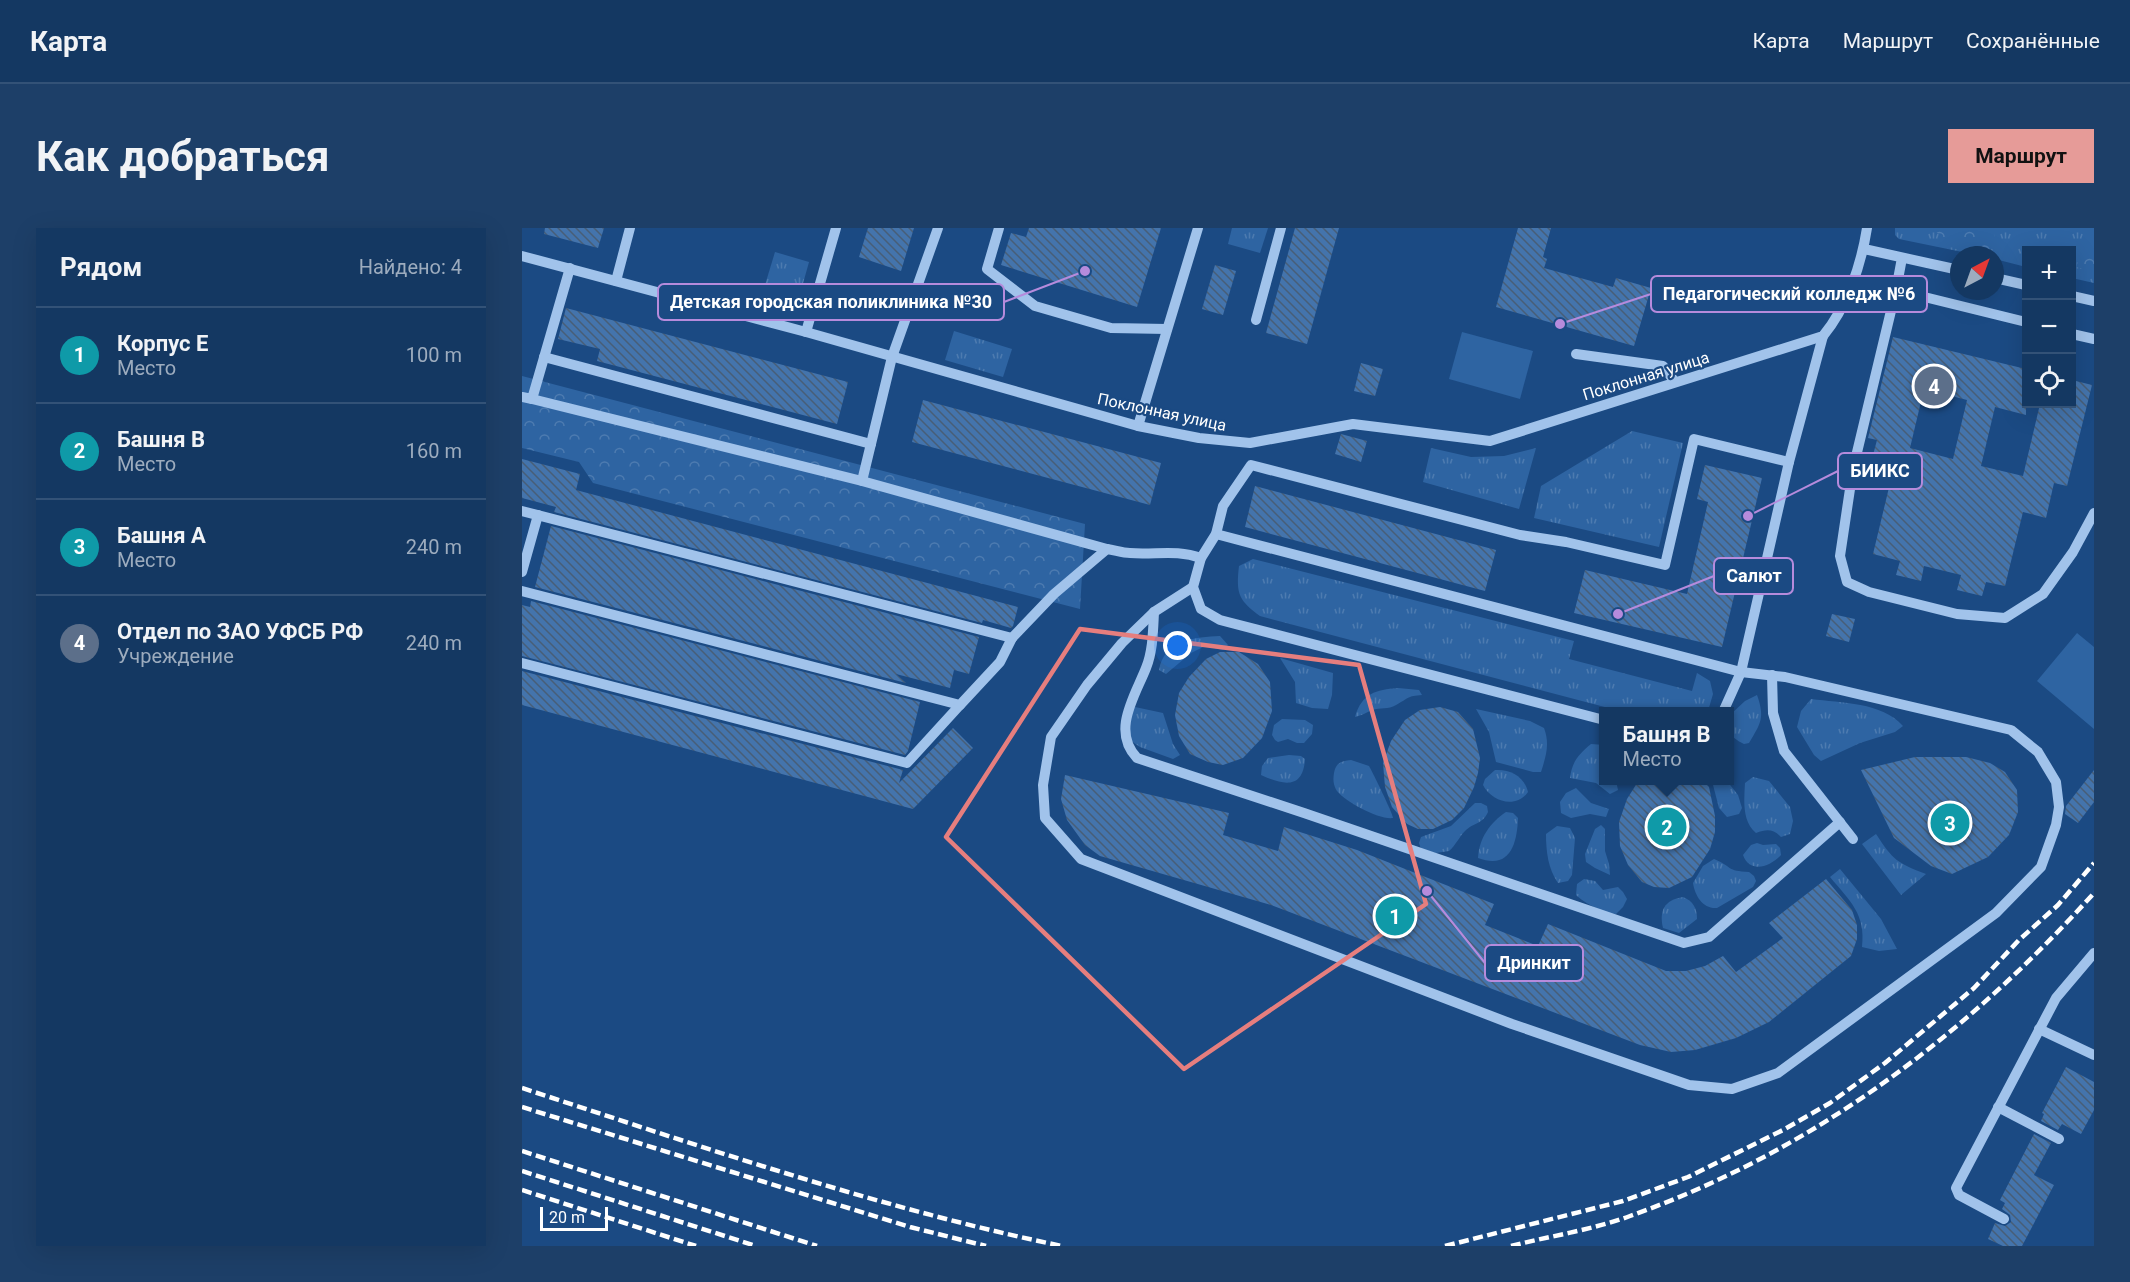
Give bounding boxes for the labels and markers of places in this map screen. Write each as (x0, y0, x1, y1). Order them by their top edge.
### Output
callout: Педагогический колледж №6 (1651, 276, 1927, 312)
callout: Детская городская поликлиника №30 (658, 284, 1004, 320)
pin: 4 (1914, 364, 1954, 408)
callout: БИИКС (1838, 453, 1922, 489)
callout: Салют (1714, 558, 1793, 594)
pin: 3 (1930, 800, 1970, 846)
pin: 2 (1648, 804, 1686, 850)
pin: 1 (1376, 894, 1414, 938)
callout: Дринкит (1485, 945, 1583, 981)

